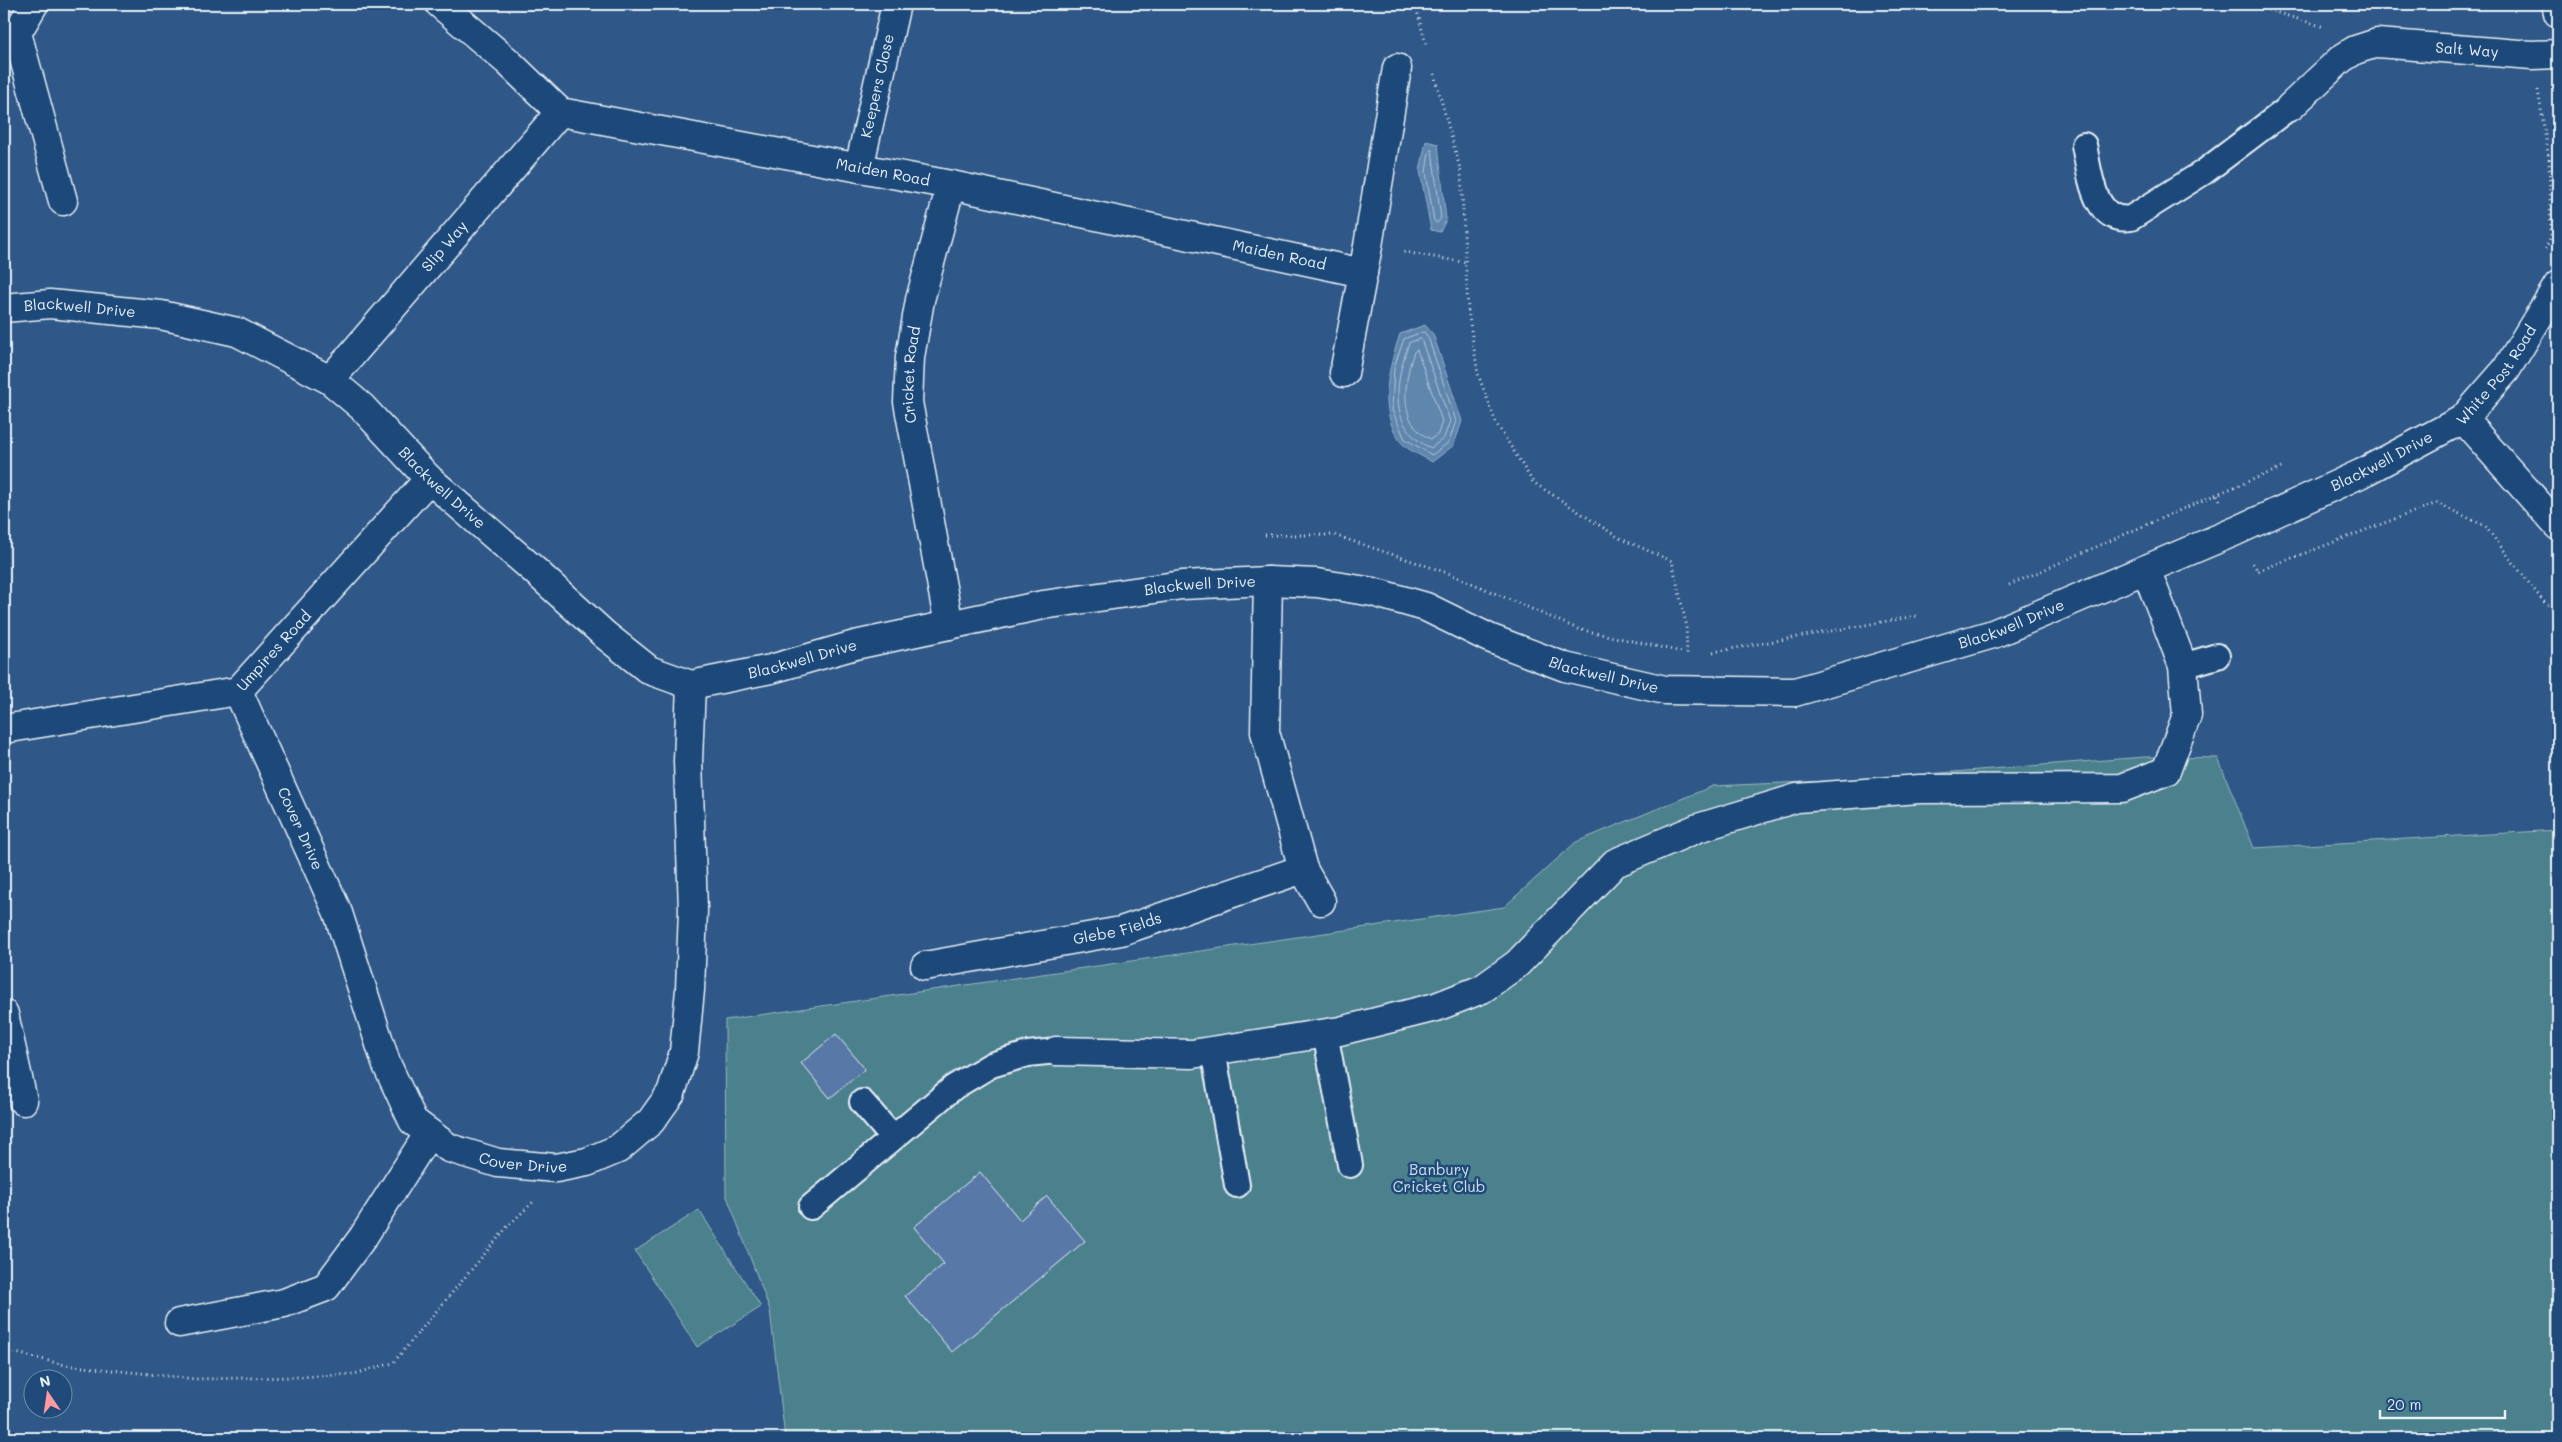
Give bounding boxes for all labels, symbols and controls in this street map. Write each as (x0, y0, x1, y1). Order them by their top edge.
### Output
street label: Keepers Close (855, 32, 898, 140)
street label: Salt Way (2435, 37, 2500, 61)
street label: Maiden Road (834, 153, 932, 190)
street label: Slip Way (416, 216, 472, 276)
street label: Maiden Road (1231, 234, 1328, 274)
street label: Blackwell Drive (23, 293, 137, 321)
street label: White Post Road (2451, 321, 2540, 429)
street label: Cricket Road (897, 324, 924, 425)
street label: Blackwell Drive (2327, 426, 2436, 495)
street label: Blackwell Drive (395, 442, 490, 533)
street label: Blackwell Drive (1143, 571, 1256, 599)
street label: Blackwell Drive (1956, 594, 2067, 653)
street label: Umpires Road (232, 606, 315, 695)
street label: Blackwell Drive (746, 634, 859, 682)
street label: Blackwell Drive (1546, 651, 1661, 697)
street label: Cover Drive (274, 784, 328, 873)
street label: Glebe Fields (1071, 907, 1164, 948)
street label: Cover Drive (477, 1147, 569, 1177)
park label: Banbury Cricket Club (1393, 1159, 1485, 1196)
north arrow (22, 1370, 72, 1420)
text: N (38, 1370, 52, 1391)
scale bar (2380, 1387, 2504, 1419)
text: 20 m (2387, 1394, 2421, 1414)

